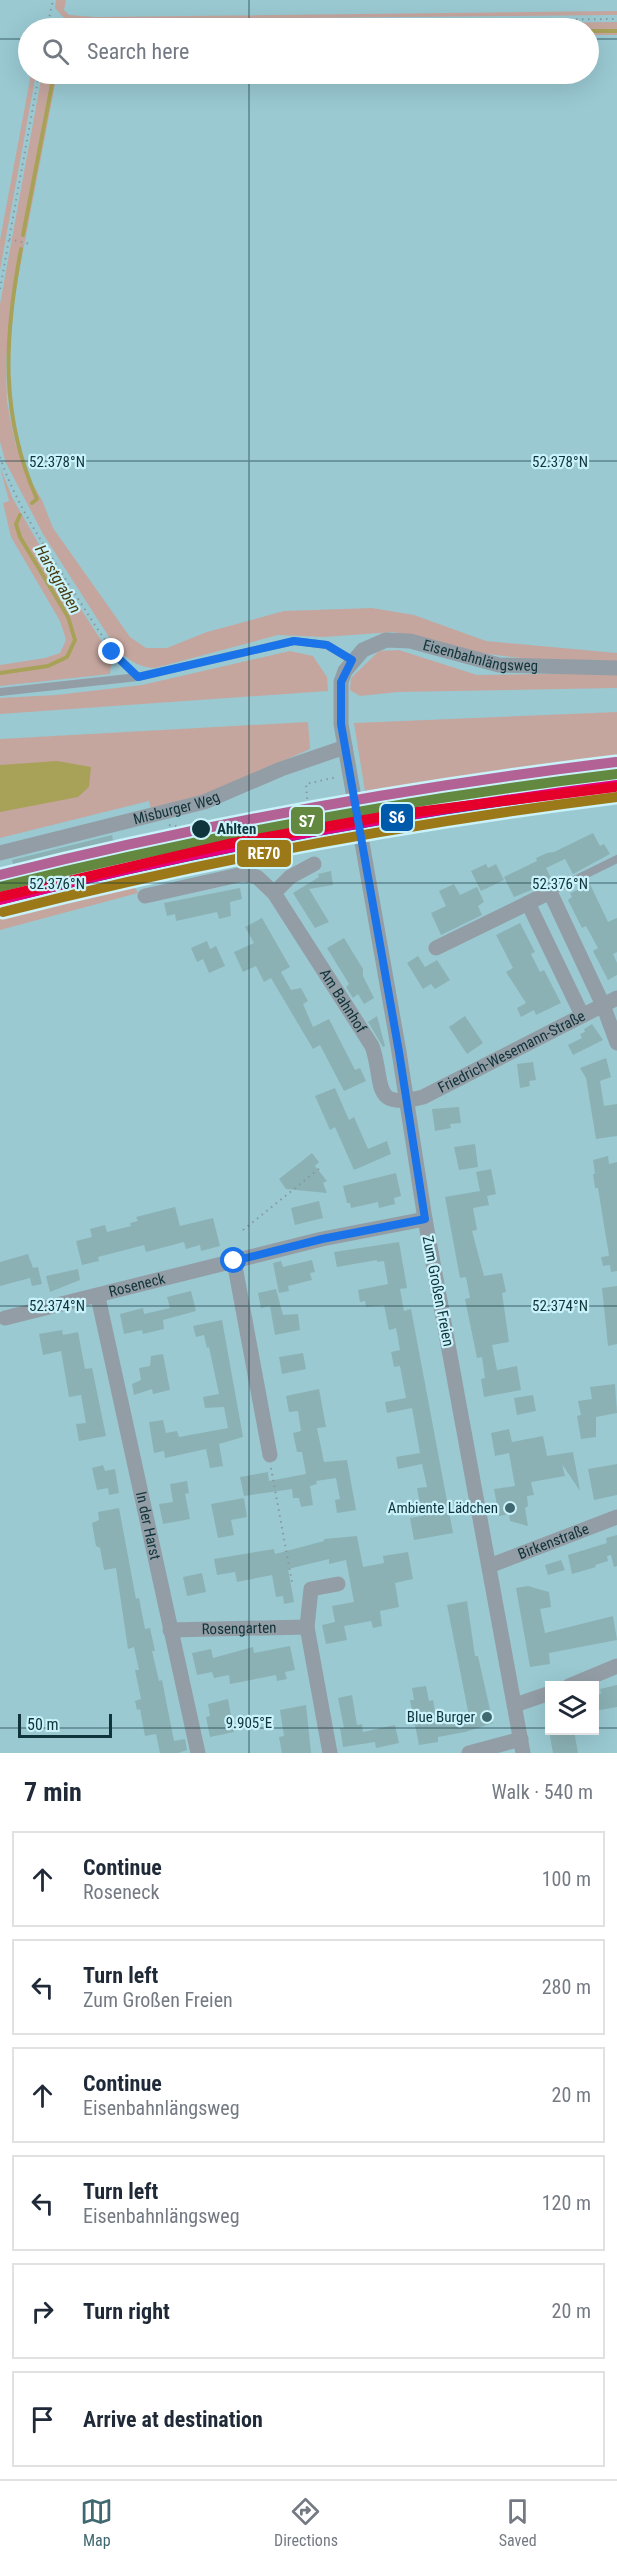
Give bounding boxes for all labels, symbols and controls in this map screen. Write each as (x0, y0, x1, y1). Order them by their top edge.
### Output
search box (18, 18, 599, 84)
icon: search (39, 35, 72, 68)
text: Search here (87, 39, 189, 64)
text: 52.378°N (29, 453, 85, 471)
text: 52.378°N (532, 453, 588, 471)
water label: Harstgraben (31, 542, 85, 616)
street label: Eisenbahnlängsweg (421, 636, 538, 675)
route end (98, 638, 124, 664)
street label: Misburger Weg (131, 787, 222, 828)
line badge: S6 (380, 803, 414, 832)
line badge: S7 (290, 806, 324, 835)
text: S6 (389, 808, 405, 827)
text: S7 (299, 812, 315, 831)
marker: Ahlten (190, 818, 212, 840)
place label: Ahlten (217, 820, 256, 838)
line badge: RE70 (236, 839, 292, 868)
text: RE70 (248, 844, 280, 863)
text: 52.376°N (29, 875, 85, 893)
text: 52.376°N (532, 875, 588, 893)
street label: Am Bahnhof (316, 965, 370, 1036)
street label: Friedrich-Wesemann-Straße (435, 1007, 588, 1097)
street label: Zum Großen Freien (418, 1234, 458, 1348)
route start (220, 1247, 246, 1273)
street label: Roseneck (107, 1269, 167, 1301)
text: 52.374°N (29, 1297, 85, 1315)
text: 52.374°N (532, 1297, 588, 1315)
street label: In der Harst (132, 1490, 164, 1561)
place label: Ambiente Lädchen (388, 1499, 498, 1517)
marker: Ambiente Lädchen (503, 1501, 517, 1515)
street label: Birkenstraße (515, 1520, 592, 1563)
street label: Rosengarten (201, 1619, 277, 1638)
map controls (545, 1681, 599, 1735)
button: layers (545, 1681, 599, 1735)
place label: Blue Burger (407, 1708, 475, 1726)
marker: Blue Burger (480, 1710, 494, 1724)
scale bar (18, 1711, 112, 1738)
text: 9.905°E (226, 1714, 272, 1732)
text: 50 m (27, 1715, 59, 1734)
text: 7 min (24, 1777, 82, 1807)
text: Walk · 540 m (492, 1780, 593, 1804)
text: Continue (83, 1855, 162, 1880)
icon: ahead (26, 1863, 59, 1896)
text: 100 m (542, 1867, 591, 1891)
text: Roseneck (83, 1880, 159, 1904)
text: Turn left (83, 1963, 158, 1988)
icon: left (26, 1971, 59, 2004)
text: 280 m (542, 1975, 591, 1999)
text: Zum Großen Freien (83, 1988, 233, 2012)
text: Continue (83, 2071, 162, 2096)
icon: ahead (26, 2079, 59, 2112)
text: 20 m (552, 2083, 591, 2107)
text: Eisenbahnlängsweg (83, 2096, 240, 2120)
text: Turn left (83, 2179, 158, 2204)
icon: left (26, 2187, 59, 2220)
text: 120 m (542, 2191, 591, 2215)
text: Eisenbahnlängsweg (83, 2204, 240, 2228)
icon: right (26, 2295, 59, 2328)
text: Turn right (83, 2299, 170, 2324)
text: 20 m (552, 2299, 591, 2323)
icon: arrive (26, 2403, 59, 2436)
text: Arrive at destination (83, 2407, 263, 2432)
tab: Map (80, 2495, 113, 2550)
tab: Directions (274, 2495, 338, 2550)
tab: Saved (499, 2495, 537, 2550)

